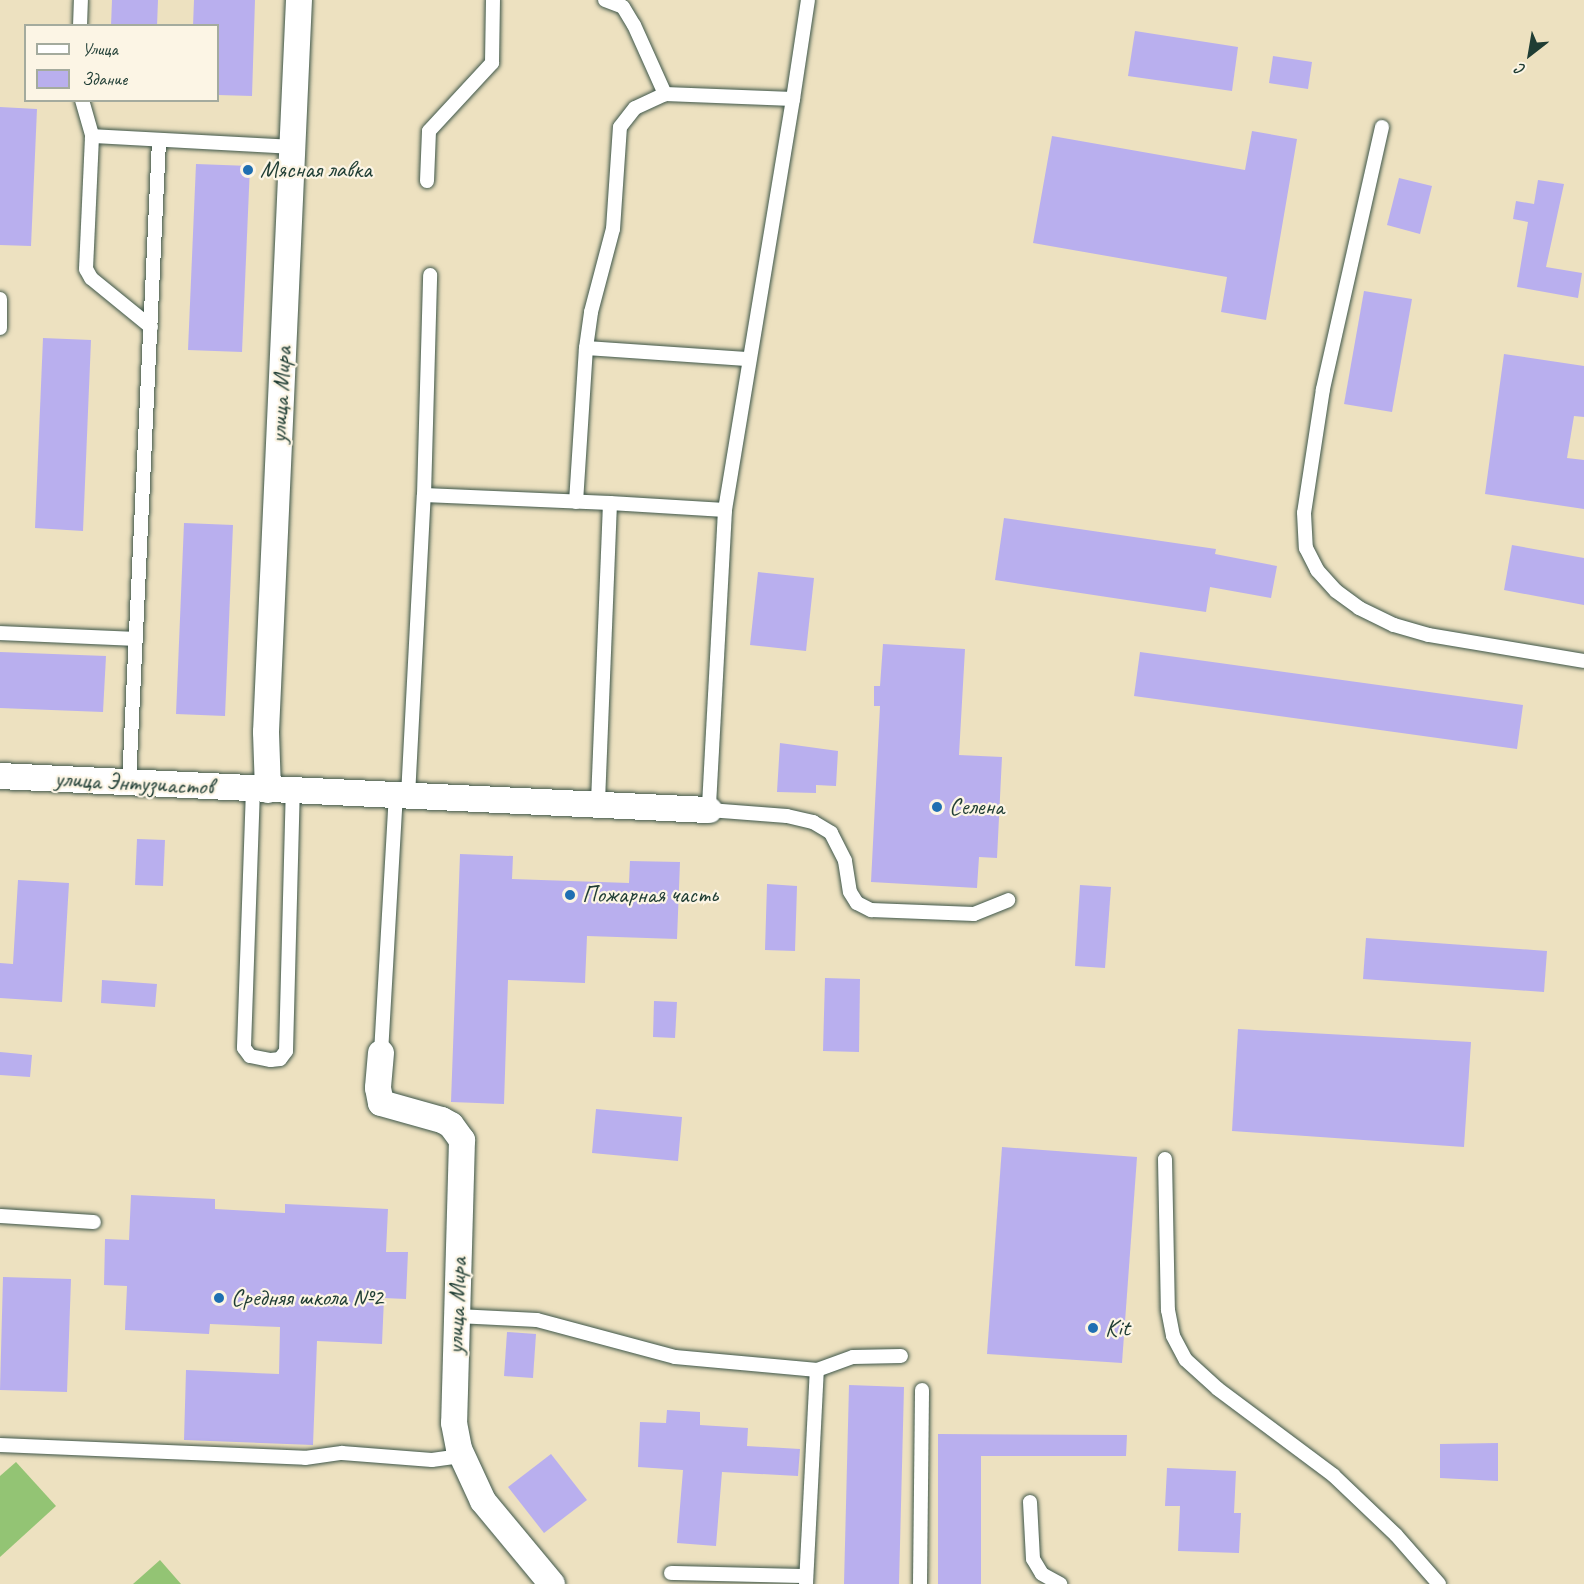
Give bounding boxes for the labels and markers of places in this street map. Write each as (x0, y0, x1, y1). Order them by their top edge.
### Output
place label: Мясная лавка (260, 156, 372, 184)
marker: Мясная лавка (241, 163, 255, 177)
place label: Селена (949, 793, 1004, 821)
marker: Селена (930, 800, 944, 814)
place label: Пожарная часть (582, 881, 719, 909)
marker: Пожарная часть (563, 888, 577, 902)
place label: Средняя школа №2 (231, 1284, 383, 1312)
marker: Средняя школа №2 (212, 1291, 226, 1305)
place label: Kit (1105, 1314, 1130, 1342)
marker: Kit (1086, 1321, 1100, 1335)

